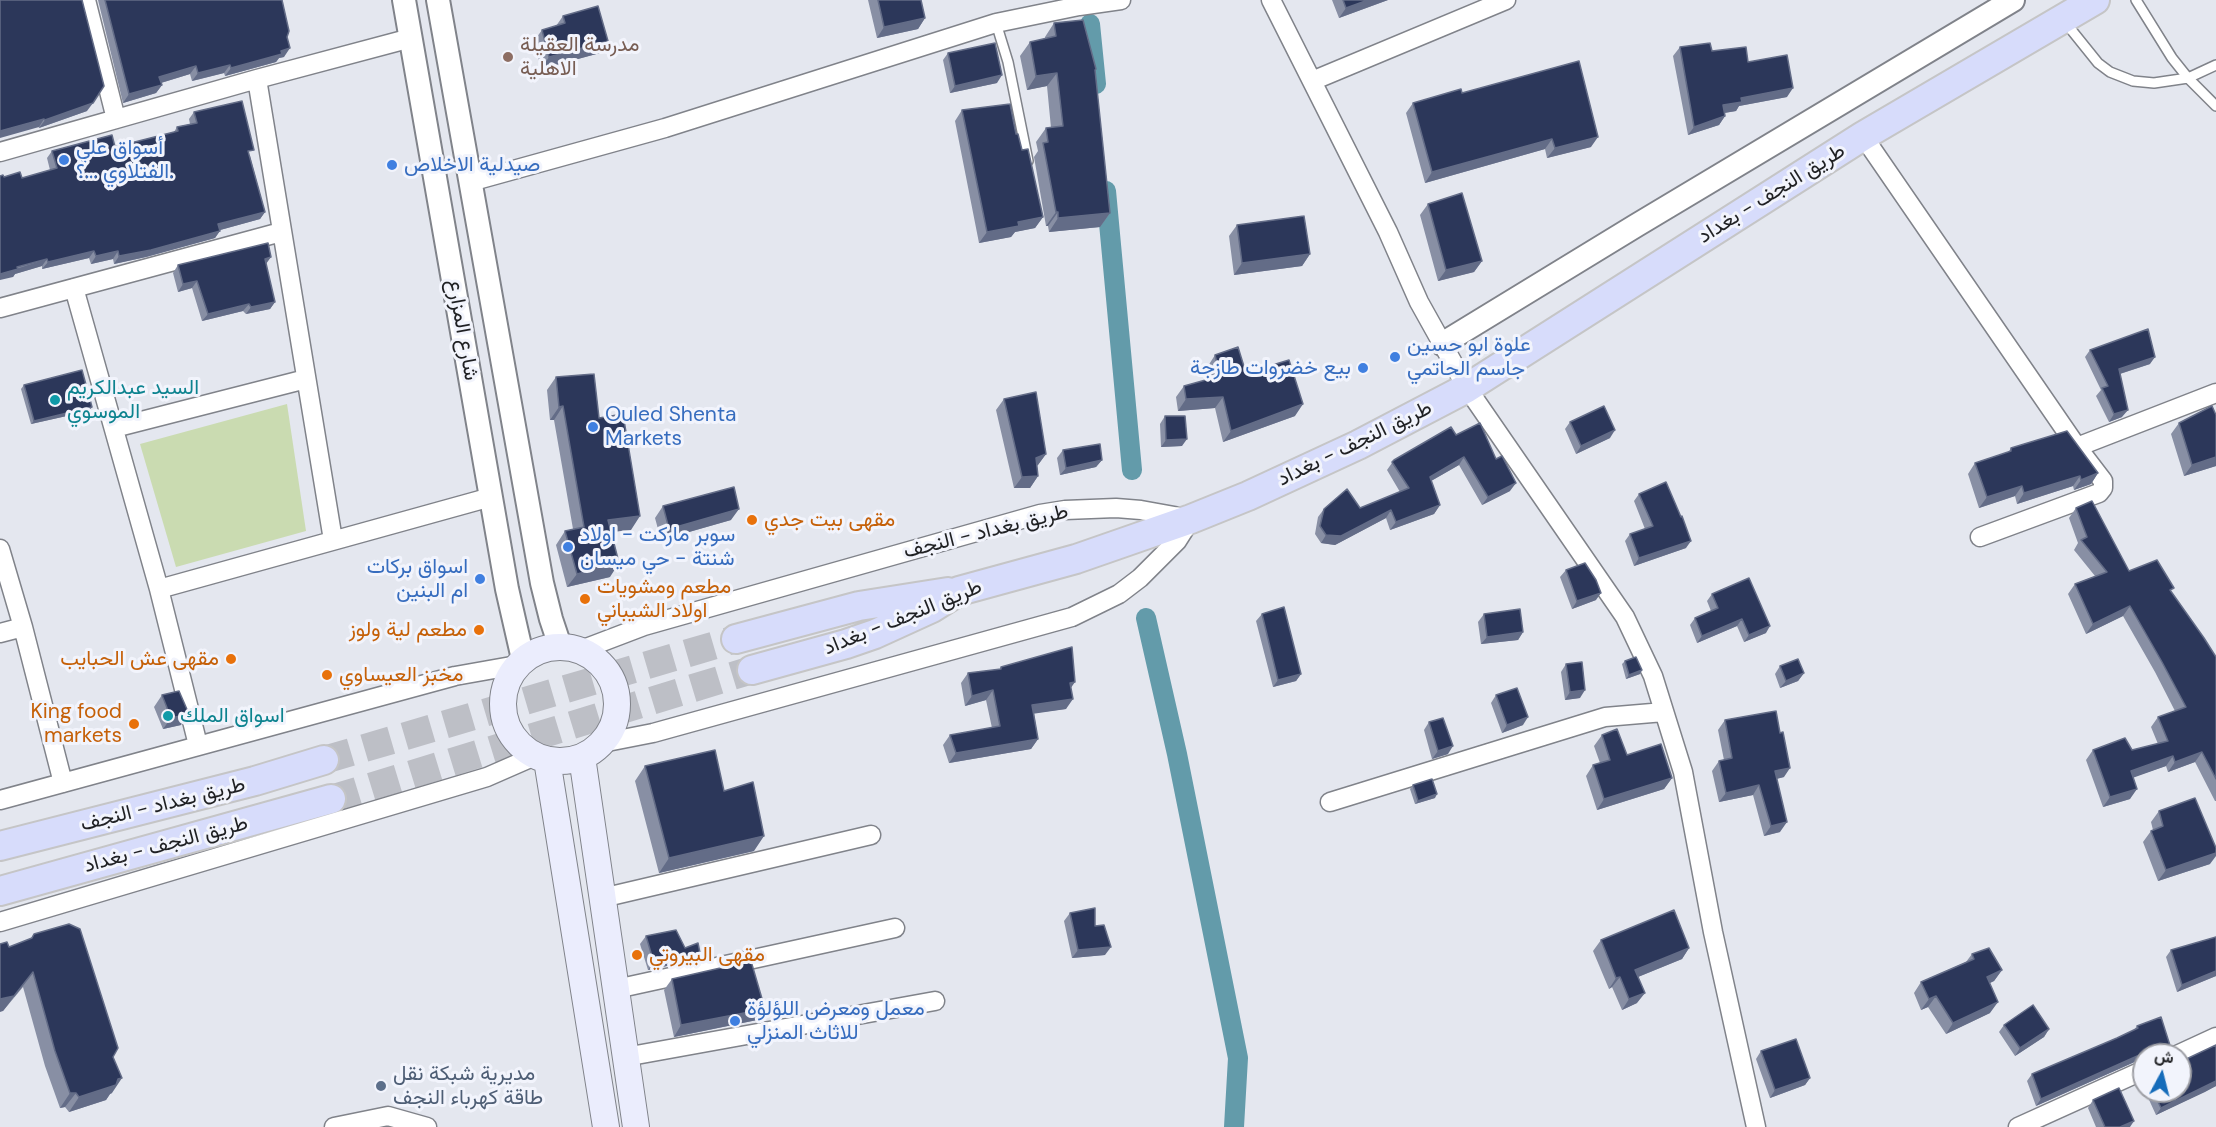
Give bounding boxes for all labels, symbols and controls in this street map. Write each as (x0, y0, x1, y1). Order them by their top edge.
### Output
place label: مدرسة العقيلة الاهلية (520, 32, 640, 82)
marker: مدرسة العقيلة الاهلية (501, 50, 515, 64)
place label: أسواق علي الفتلاوي ...؟. (76, 135, 173, 185)
street label: طريق النجف - بغداد (1694, 139, 1850, 249)
place label: صيدلية الاخلاص (404, 152, 540, 178)
marker: أسواق علي الفتلاوي ...؟. (57, 153, 71, 167)
marker: صيدلية الاخلاص (385, 158, 399, 172)
street label: شارع المزارع (441, 277, 483, 383)
place label: علوة ابو حسين جاسم الحاتمي (1407, 332, 1531, 382)
marker: علوة ابو حسين جاسم الحاتمي (1388, 350, 1402, 364)
place label: بيع خضروات طازجة (1190, 355, 1351, 381)
marker: بيع خضروات طازجة (1356, 361, 1370, 375)
place label: السيد عبدالكريم الموسوي (67, 375, 199, 425)
marker: السيد عبدالكريم الموسوي (48, 393, 62, 407)
street label: طريق النجف - بغداد (1274, 396, 1436, 492)
place label: Ouled Shenta Markets (605, 402, 737, 452)
marker: Ouled Shenta Markets (586, 420, 600, 434)
street label: طريق بغداد - النجف (901, 499, 1071, 565)
place label: مقهى بيت جدي (764, 507, 895, 533)
marker: مقهى بيت جدي (745, 513, 759, 527)
place label: سوبر ماركت - اولاد شنتة - حي ميسان (580, 522, 735, 572)
marker: سوبر ماركت - اولاد شنتة - حي ميسان (561, 540, 575, 554)
place label: اسواق بركات ام البنين (367, 554, 468, 604)
marker: اسواق بركات ام البنين (473, 572, 487, 586)
place label: مطعم ومشويات اولاد الشيباني (597, 574, 731, 624)
street label: طريق النجف - بغداد (820, 575, 986, 661)
marker: مطعم ومشويات اولاد الشيباني (578, 592, 592, 606)
place label: مطعم لية ولوز (349, 617, 467, 643)
marker: مطعم لية ولوز (472, 623, 486, 637)
place label: مقهى عش الحبايب (60, 646, 219, 672)
marker: مقهى عش الحبايب (224, 652, 238, 666)
place label: مخبز العيساوي (339, 662, 463, 688)
marker: مخبز العيساوي (320, 668, 334, 682)
place label: King food markets (31, 699, 122, 749)
place label: اسواق الملك (180, 703, 285, 729)
marker: اسواق الملك (161, 709, 175, 723)
marker: King food markets (127, 717, 141, 731)
street label: طريق بغداد - النجف (78, 772, 248, 838)
street label: طريق النجف - بغداد (81, 811, 251, 879)
place label: مقهى البيروتي (649, 942, 765, 968)
marker: مقهى البيروتي (630, 948, 644, 962)
place label: معمل ومعرض اللؤلؤة للاثاث المنزلي (747, 996, 925, 1046)
marker: معمل ومعرض اللؤلؤة للاثاث المنزلي (728, 1014, 742, 1028)
north arrow (2132, 1043, 2192, 1103)
text: ش (2153, 1045, 2175, 1068)
place label: مديرية شبكة نقل طاقة كهرباء النجف (393, 1061, 543, 1111)
marker: مديرية شبكة نقل طاقة كهرباء النجف (374, 1079, 388, 1093)

